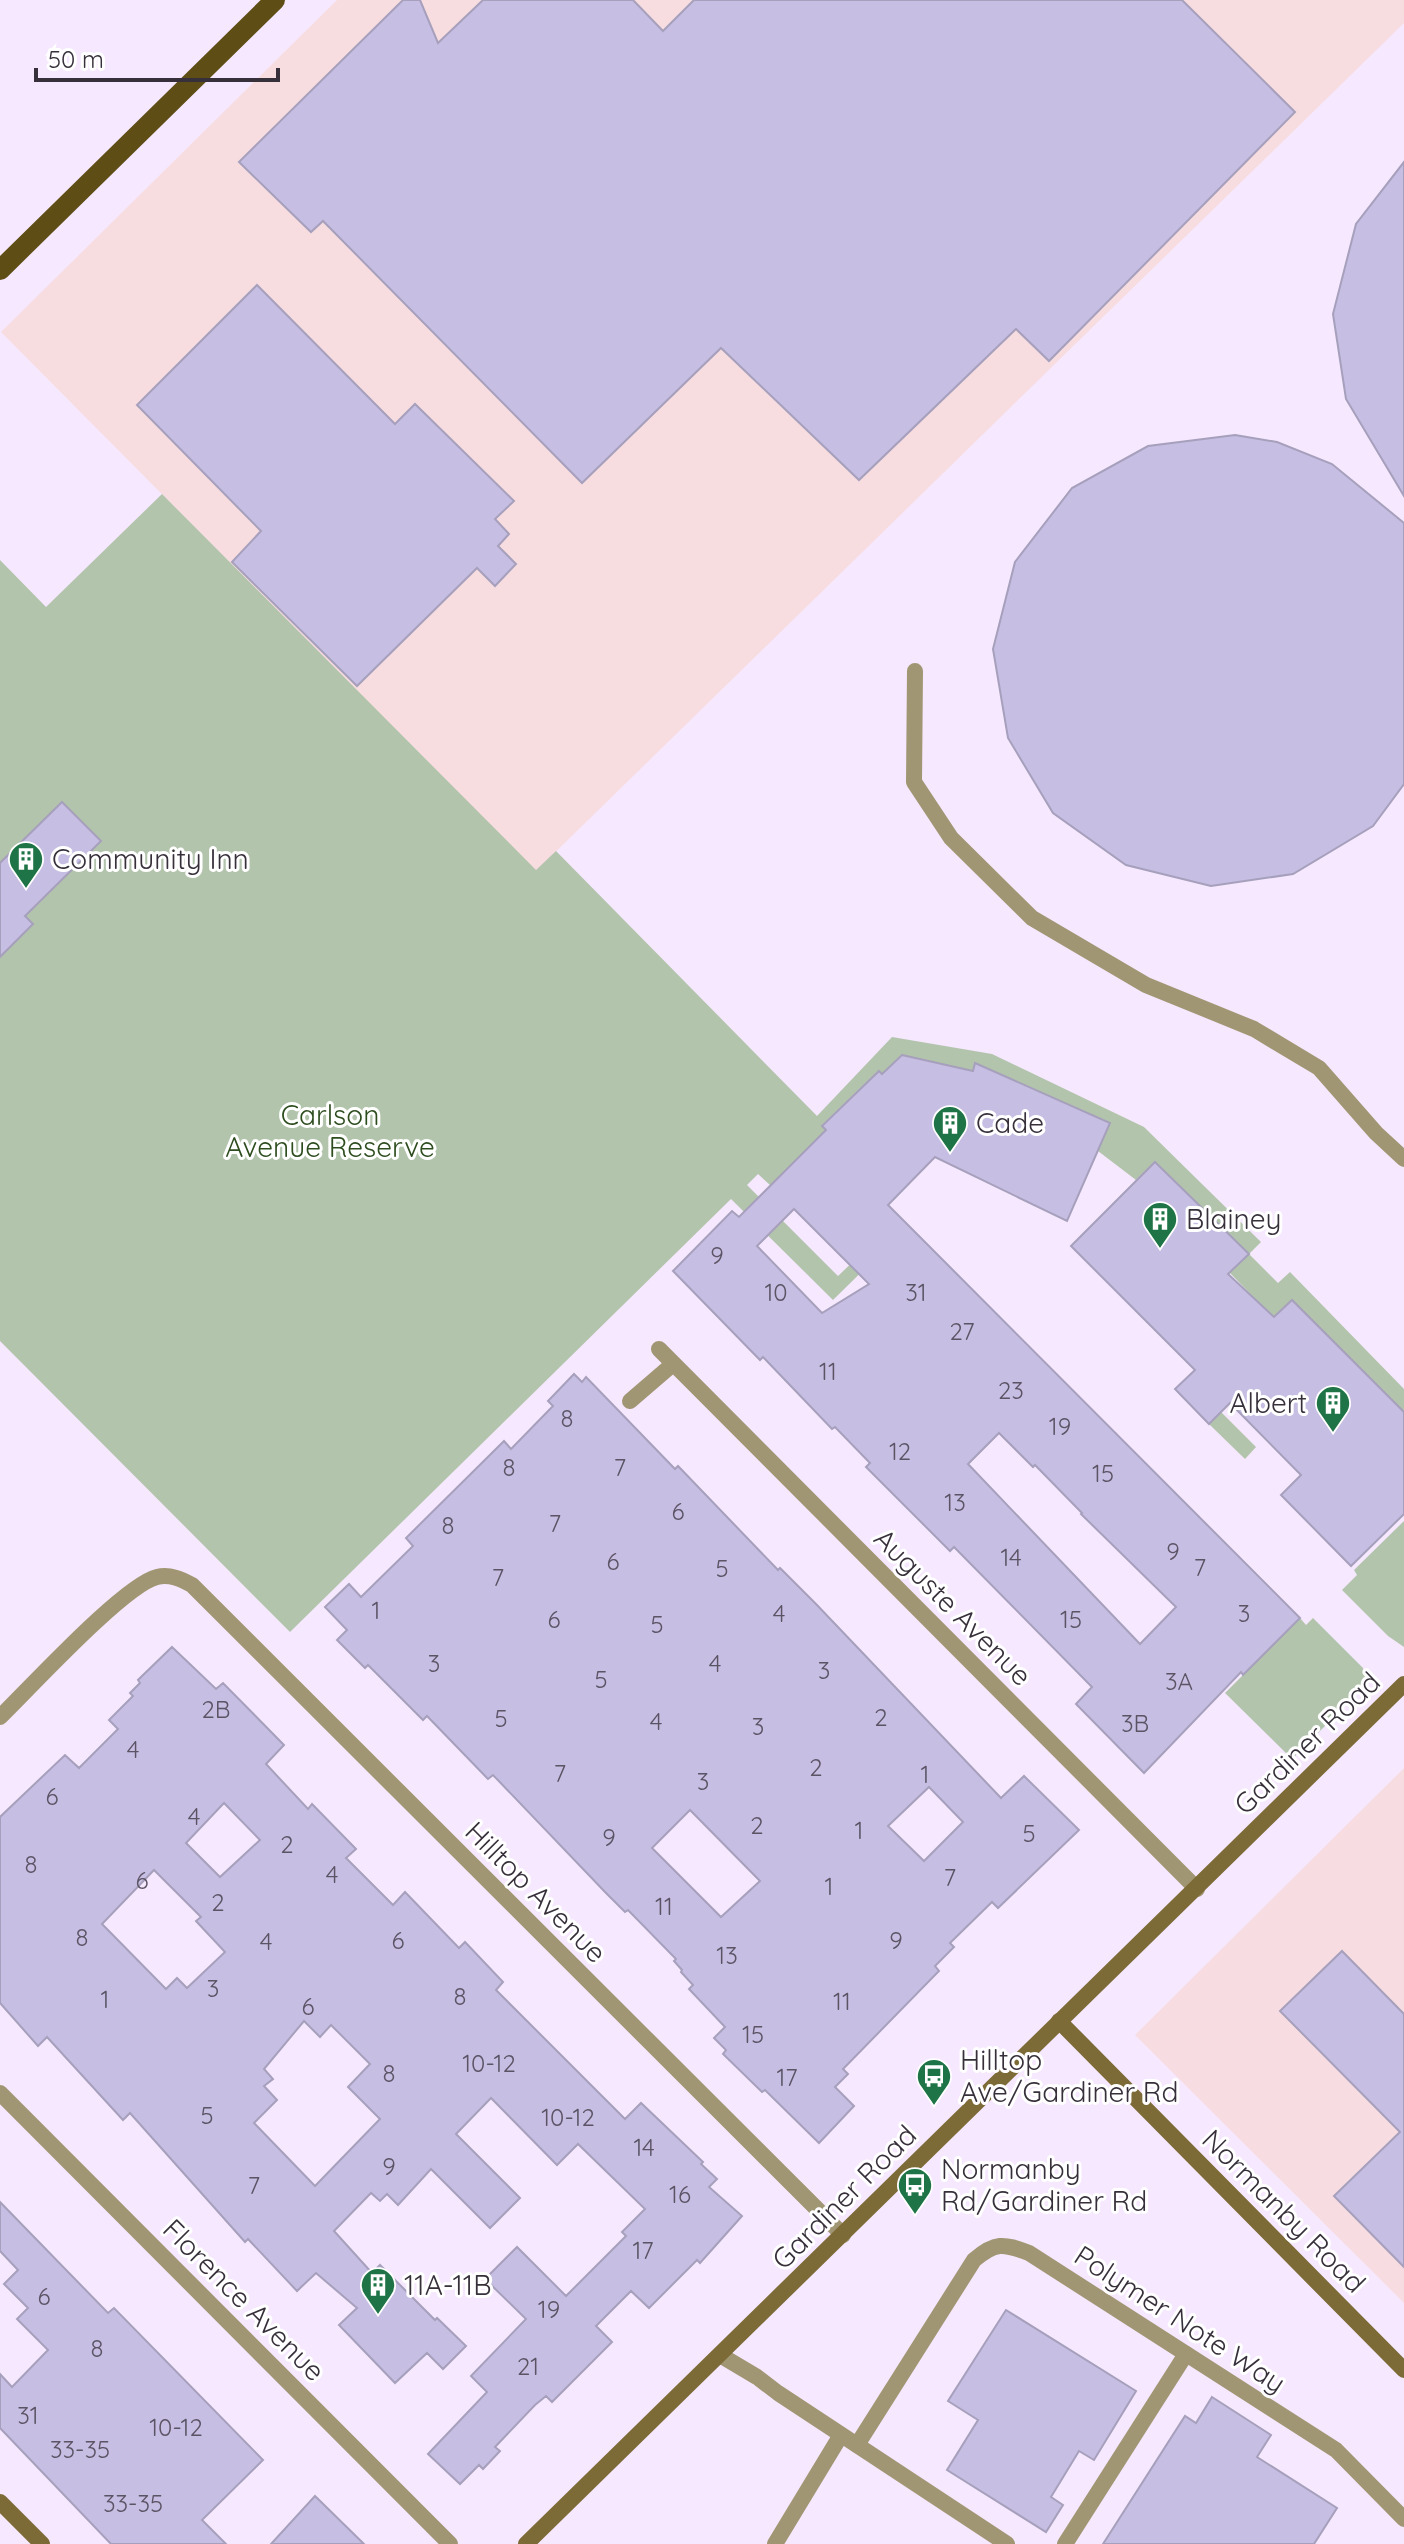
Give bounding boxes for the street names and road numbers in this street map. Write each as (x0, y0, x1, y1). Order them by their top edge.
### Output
street label: Auguste Avenue (867, 1521, 1039, 1693)
street label: Gardiner Road (1226, 1664, 1387, 1821)
street label: Hilltop Avenue (458, 1814, 614, 1970)
street label: Gardiner Road (764, 2117, 923, 2276)
street label: Normanby Road (1195, 2122, 1373, 2300)
street label: Florence Avenue (156, 2211, 333, 2388)
street label: Polymer Note Way (1068, 2237, 1292, 2400)

